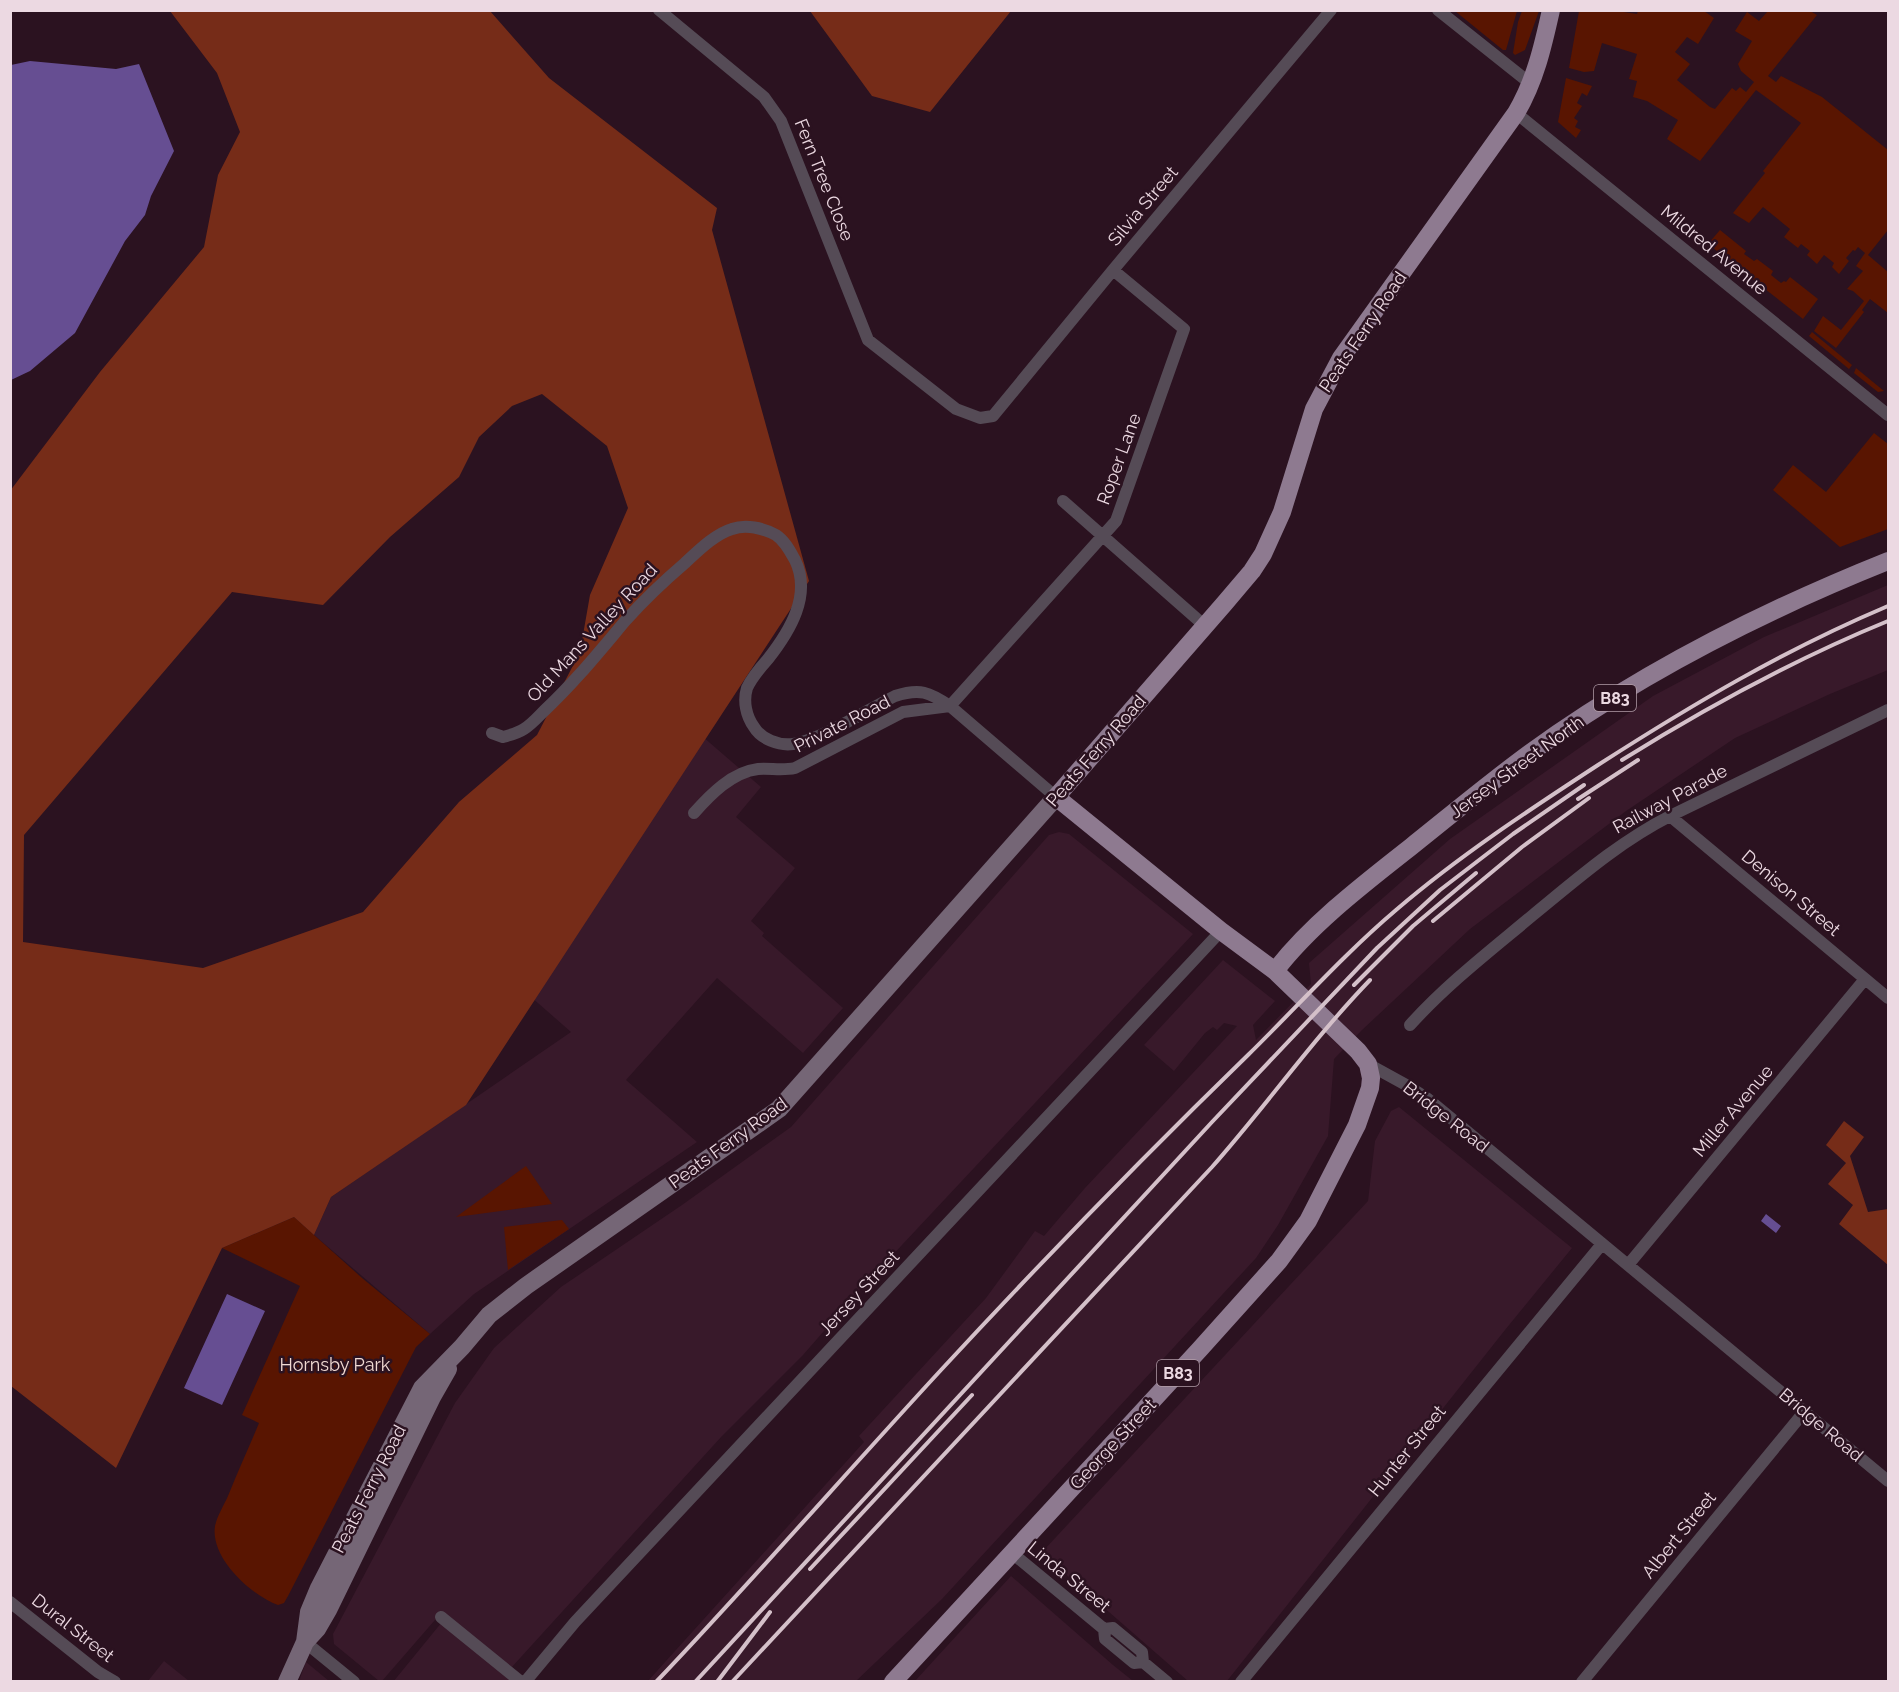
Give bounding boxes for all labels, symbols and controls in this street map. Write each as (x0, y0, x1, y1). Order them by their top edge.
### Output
street label: Fern Tree Close (790, 116, 859, 244)
street label: Silvia Street (1103, 162, 1182, 250)
street label: Mildred Avenue (1657, 200, 1772, 299)
street label: Peats Ferry Road (1314, 267, 1411, 396)
street label: Roper Lane (1092, 410, 1145, 507)
street label: Old Mans Valley Road (522, 559, 661, 706)
road number: B83 (1594, 685, 1636, 711)
street label: Private Road (790, 690, 893, 757)
street label: Peats Ferry Road (1041, 691, 1150, 811)
street label: Jersey Street North (1446, 711, 1588, 822)
street label: Railway Parade (1609, 759, 1731, 838)
street label: Denison Street (1738, 845, 1845, 940)
street label: Miller Avenue (1688, 1060, 1777, 1161)
street label: Bridge Road (1399, 1077, 1493, 1157)
street label: Peats Ferry Road (665, 1093, 791, 1192)
street label: Jersey Street (814, 1246, 903, 1339)
park label: Hornsby Park (280, 1354, 391, 1375)
road number: B83 (1157, 1360, 1199, 1386)
street label: Bridge Road (1775, 1384, 1867, 1466)
street label: George Street (1065, 1394, 1160, 1493)
street label: Hunter Street (1363, 1401, 1450, 1501)
street label: Peats Ferry Road (327, 1421, 410, 1556)
street label: Albert Street (1637, 1487, 1720, 1582)
street label: Linda Street (1024, 1537, 1115, 1616)
street label: Dural Street (28, 1589, 119, 1666)

